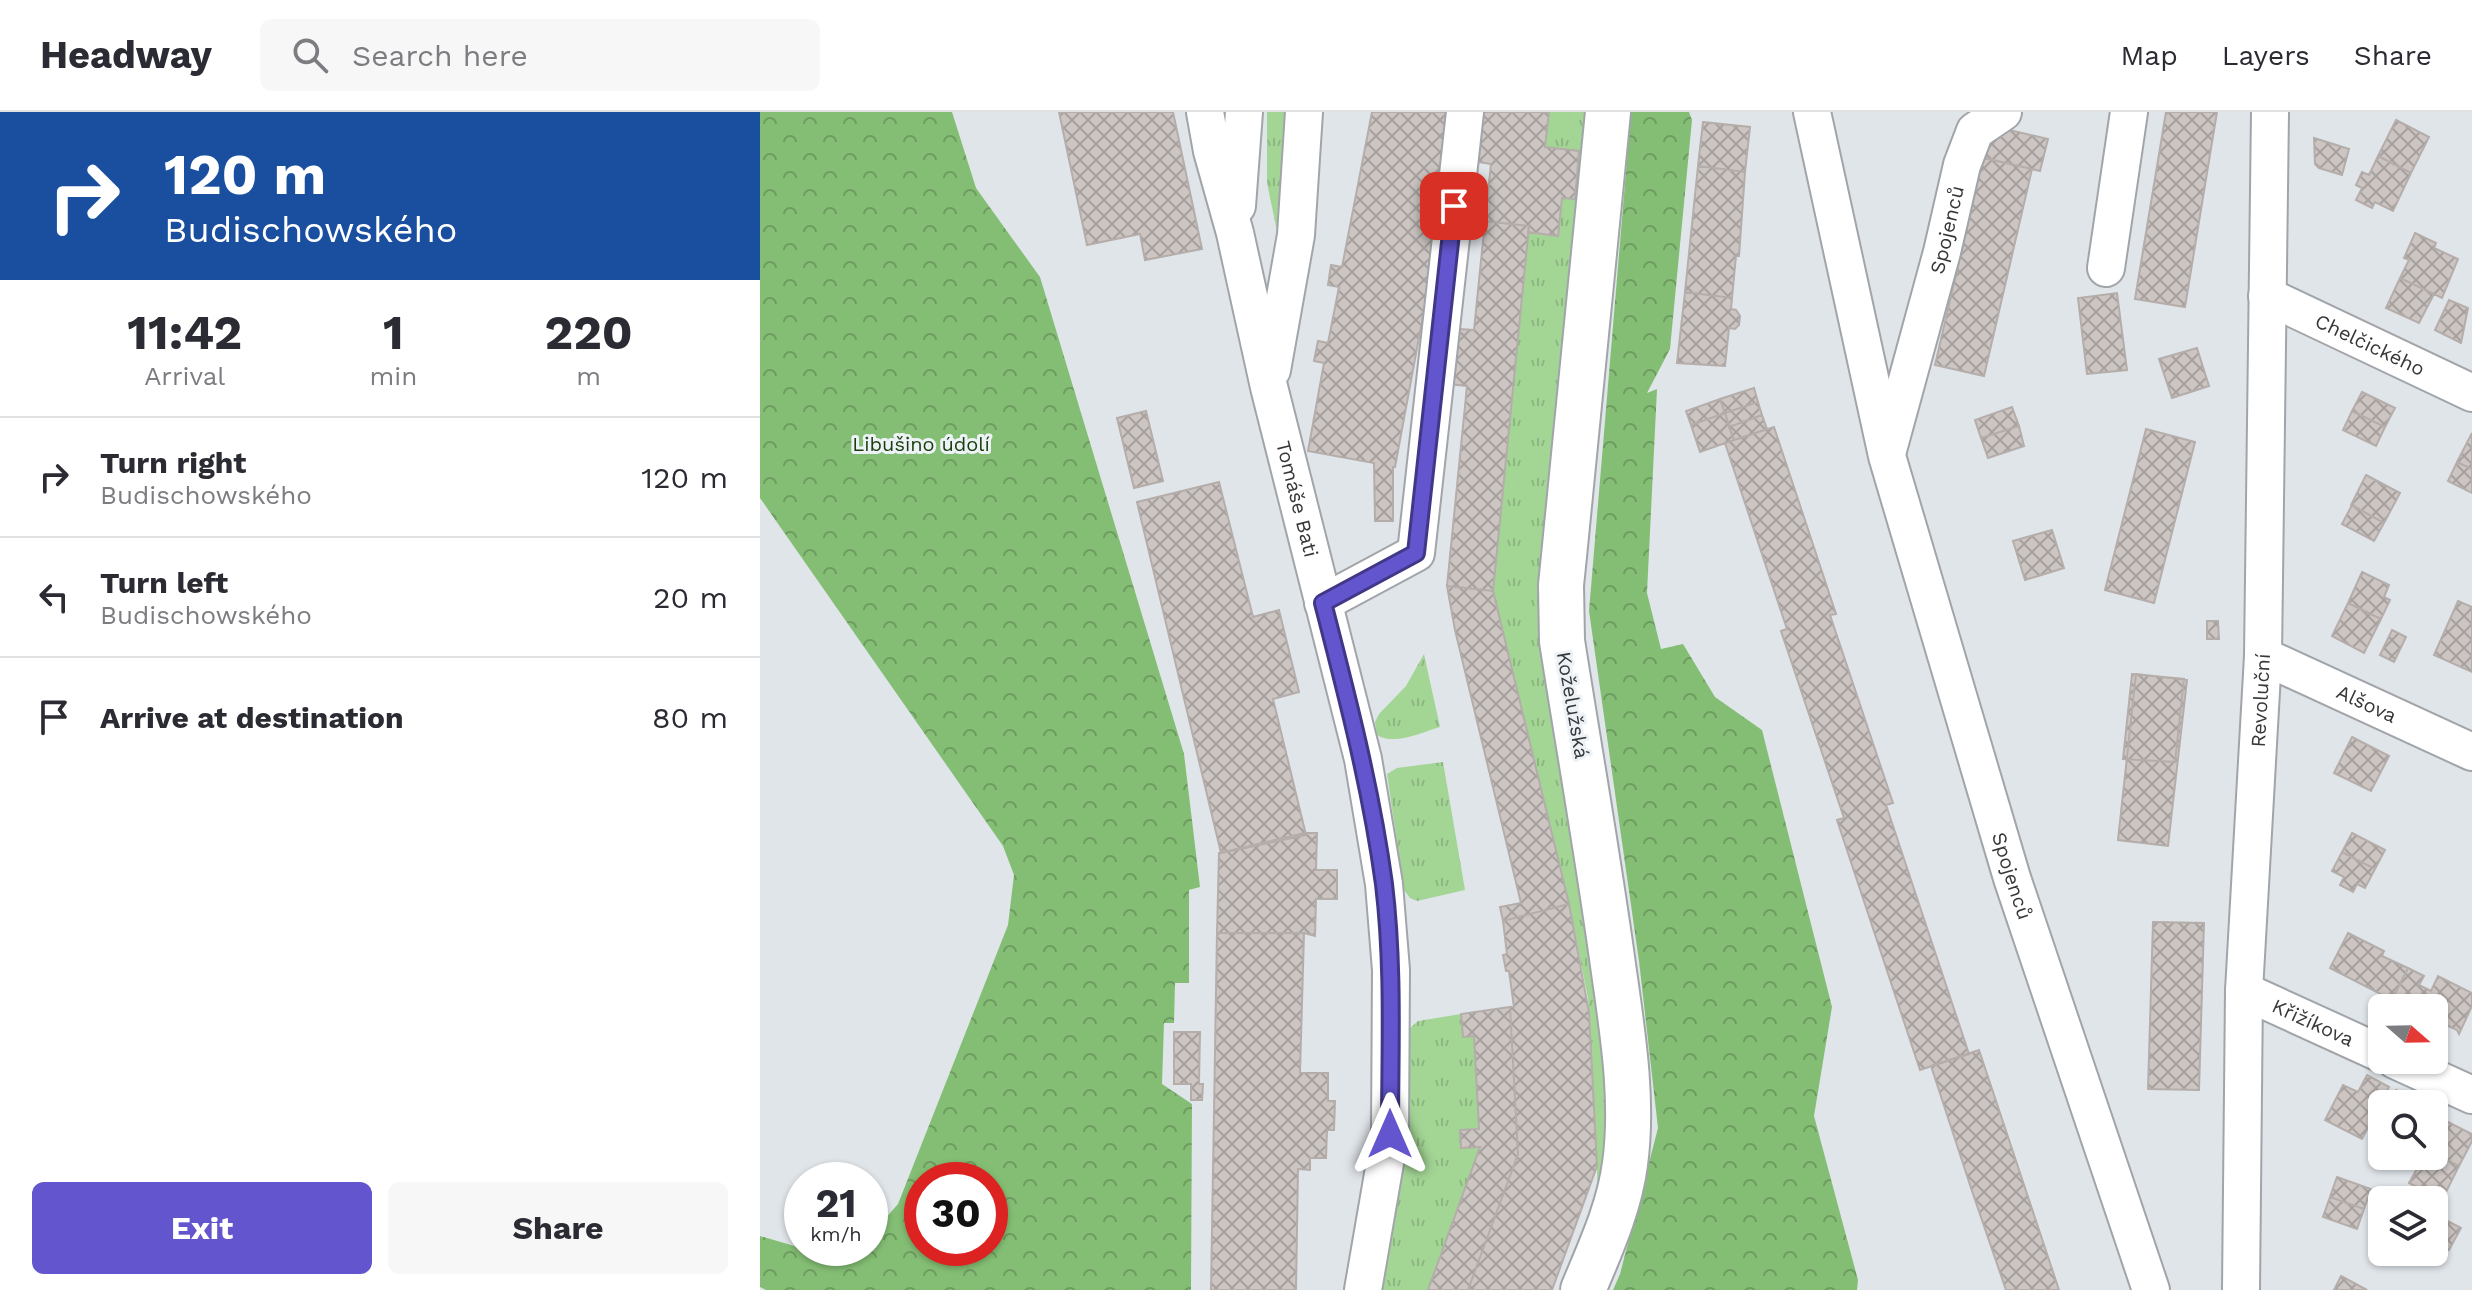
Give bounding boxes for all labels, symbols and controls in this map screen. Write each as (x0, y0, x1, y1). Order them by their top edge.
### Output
search box (260, 19, 820, 91)
text: Headway (40, 33, 212, 77)
icon: search (288, 33, 332, 77)
text: Search here (352, 38, 528, 73)
text: Map (2121, 39, 2178, 72)
text: Layers (2222, 39, 2310, 72)
text: Share (2354, 39, 2432, 72)
text: 120 m (164, 142, 326, 208)
icon: right (32, 144, 136, 248)
pin (1420, 172, 1488, 240)
street label: Spojenců (1925, 183, 1969, 277)
icon: arrive (1432, 184, 1476, 228)
text: Budischowského (164, 209, 457, 251)
text: 11:42 (127, 304, 242, 361)
text: 1 (383, 304, 404, 361)
text: 220 (545, 304, 633, 361)
street label: Chelčického (2311, 309, 2429, 381)
text: Arrival (144, 361, 225, 391)
text: min (369, 361, 417, 391)
text: m (576, 361, 601, 391)
park label: Libušino údolí (852, 432, 990, 456)
street label: Tomáše Bati (1271, 438, 1323, 560)
text: Turn right (100, 445, 246, 480)
icon: right (32, 455, 76, 499)
text: 120 m (641, 460, 728, 495)
text: Budischowského (100, 480, 312, 510)
text: Turn left (100, 565, 228, 600)
icon: left (32, 575, 76, 619)
text: 20 m (653, 580, 728, 615)
text: Budischowského (100, 600, 312, 630)
street label: Koželužská (1552, 650, 1594, 760)
street label: Revoluční (2246, 653, 2275, 748)
street label: Alšova (2333, 679, 2400, 728)
icon: arrive (32, 695, 76, 739)
text: Arrive at destination (100, 700, 404, 735)
text: 80 m (652, 700, 728, 735)
street label: Spojenců (1987, 829, 2037, 922)
street label: Křižíkova (2269, 994, 2358, 1052)
north arrow (2368, 994, 2448, 1074)
map controls (2368, 994, 2448, 1266)
button: search (2368, 1090, 2448, 1170)
position arrow (1348, 1092, 1432, 1176)
speed limit sign: 30 (904, 1162, 1008, 1266)
text: 21 (815, 1180, 857, 1227)
button: Exit (32, 1182, 372, 1274)
button: Share (388, 1182, 728, 1274)
button: layers (2368, 1186, 2448, 1266)
text: km/h (810, 1222, 862, 1246)

